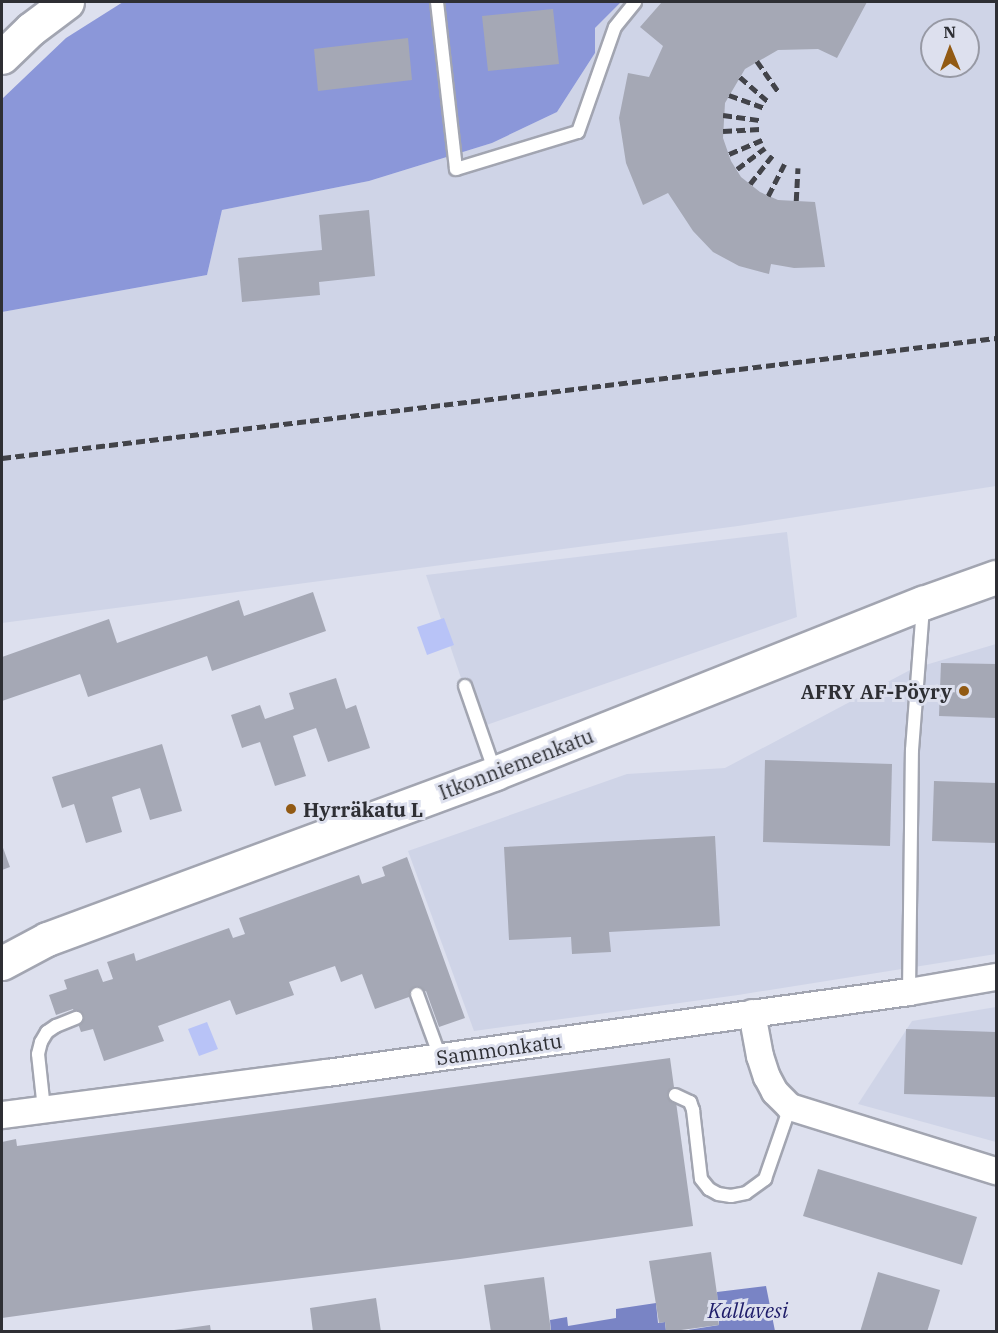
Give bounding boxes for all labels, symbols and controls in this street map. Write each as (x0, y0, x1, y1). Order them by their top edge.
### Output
north arrow (920, 18, 980, 78)
text: N (943, 22, 956, 42)
place label: AFRY AF-Pöyry (801, 679, 952, 703)
marker: AFRY AF-Pöyry (957, 684, 971, 698)
street label: Itkonniemenkatu (435, 723, 597, 805)
place label: Hyrräkatu L (303, 797, 423, 821)
marker: Hyrräkatu L (284, 802, 298, 816)
street label: Sammonkatu (435, 1028, 563, 1070)
water label: Kallavesi (708, 1297, 788, 1323)

